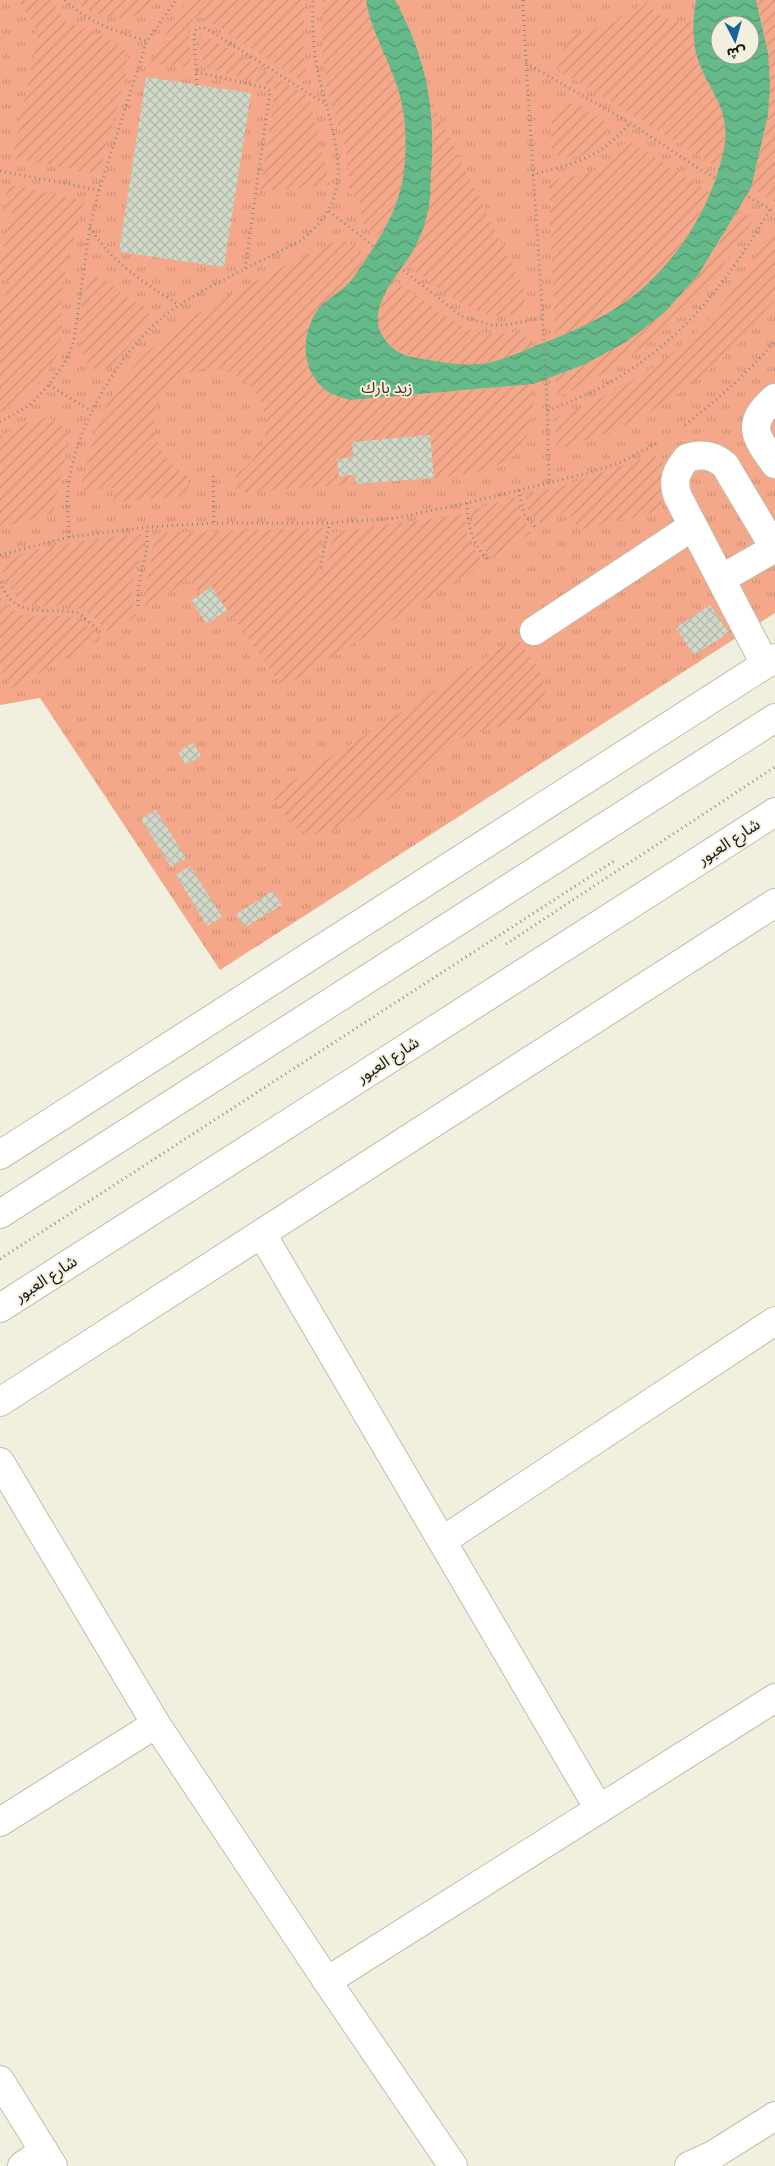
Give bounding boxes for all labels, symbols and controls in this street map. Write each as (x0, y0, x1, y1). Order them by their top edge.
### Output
north arrow (710, 15, 760, 65)
text: ش (726, 42, 747, 63)
park label: زيد بارك (361, 377, 413, 399)
street label: شارع العبور (693, 814, 765, 872)
street label: شارع العبور (352, 1032, 424, 1090)
street label: شارع العبور (10, 1251, 82, 1309)

